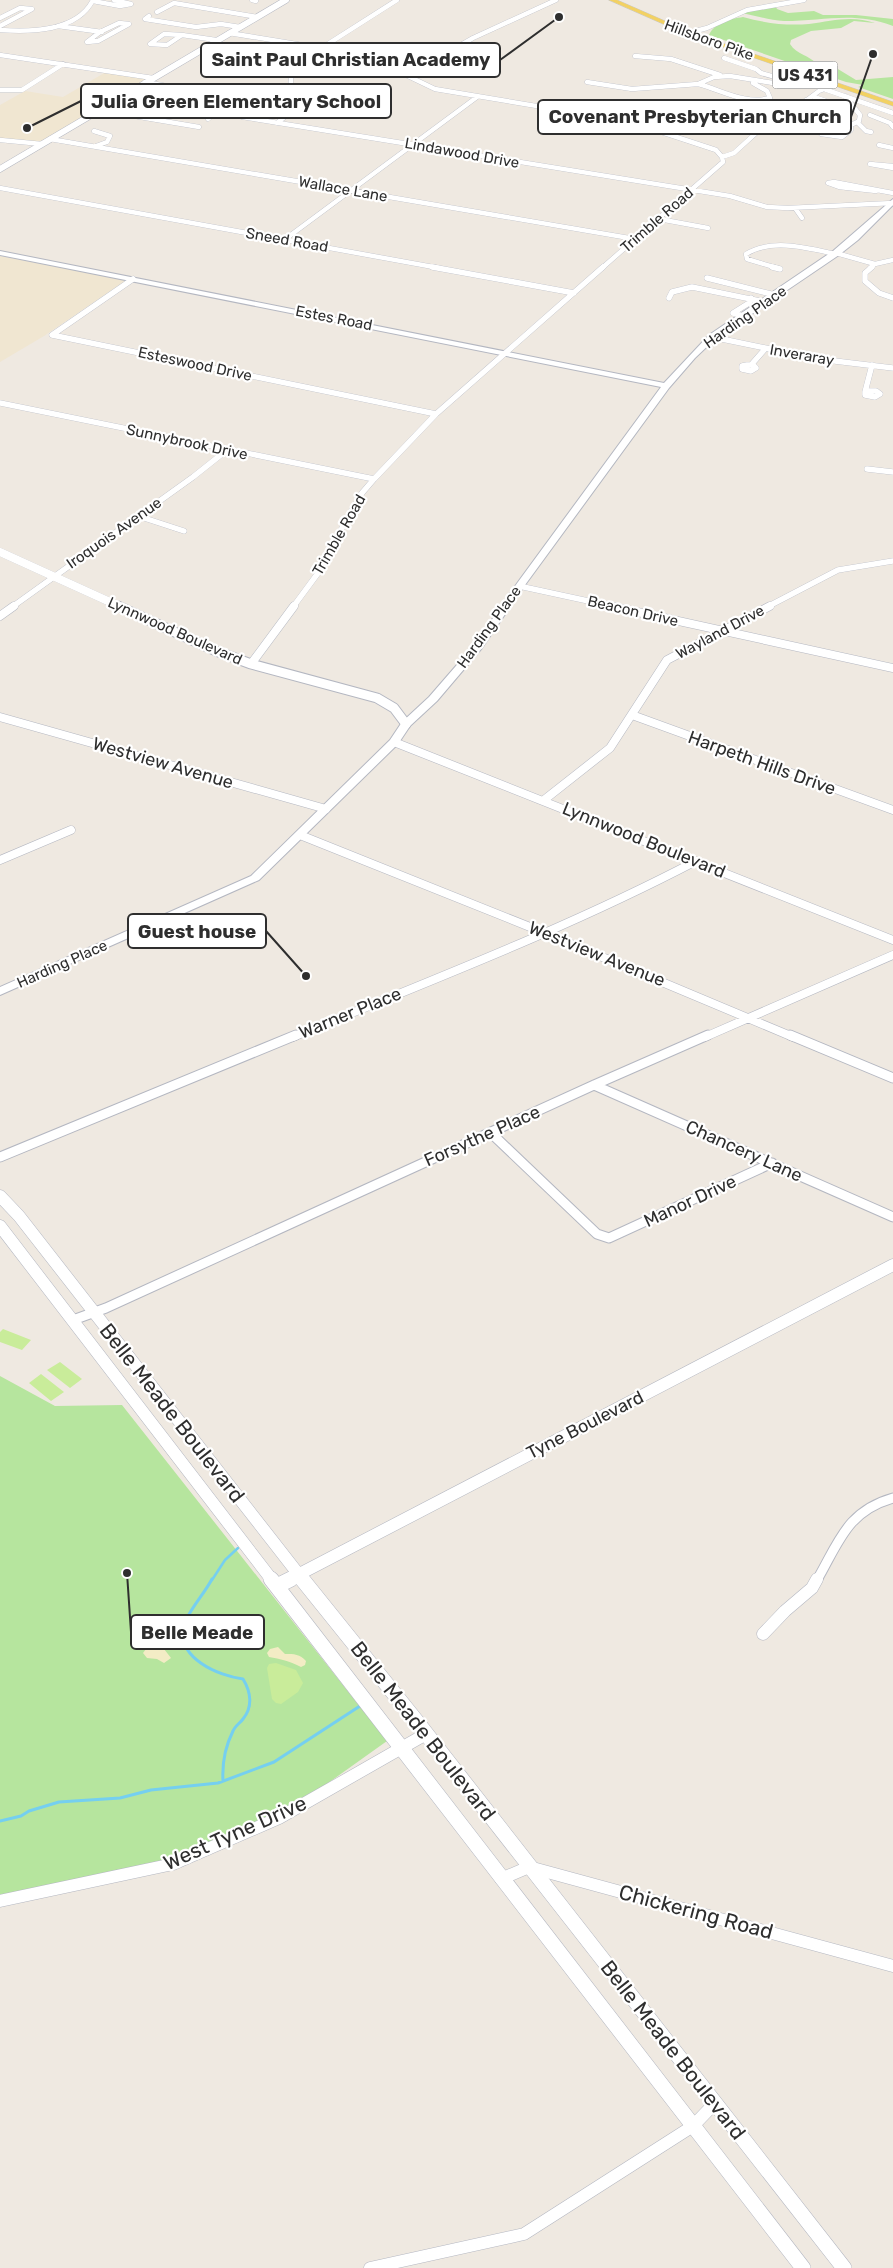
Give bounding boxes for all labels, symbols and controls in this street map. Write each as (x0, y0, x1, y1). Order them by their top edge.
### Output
street label: Hillsboro Pike (662, 16, 756, 64)
callout: Saint Paul Christian Academy (201, 43, 500, 77)
text: Saint Paul Christian Academy (212, 48, 491, 71)
road number: US 431 (772, 62, 838, 88)
callout: Julia Green Elementary School (81, 84, 391, 118)
text: Julia Green Elementary School (91, 90, 381, 113)
callout: Covenant Presbyterian Church (538, 100, 851, 134)
text: Covenant Presbyterian Church (548, 105, 842, 128)
street label: Lindawood Drive (403, 134, 521, 172)
street label: Wallace Lane (297, 172, 389, 206)
street label: Trimble Road (617, 184, 697, 256)
street label: Sneed Road (244, 224, 330, 256)
street label: Harding Place (700, 282, 790, 352)
street label: Estes Road (294, 302, 374, 334)
street label: Inveraray (768, 340, 836, 370)
street label: Esteswood Drive (136, 343, 254, 385)
street label: Sunnybrook Drive (125, 420, 249, 464)
street label: Trimble Road (309, 491, 369, 579)
street label: Iroquois Avenue (63, 494, 165, 572)
street label: Harding Place (453, 582, 525, 672)
street label: Beacon Drive (586, 592, 680, 630)
street label: Lynnwood Boulevard (105, 593, 245, 669)
street label: Wayland Drive (673, 601, 767, 663)
street label: Harpeth Hills Drive (685, 726, 839, 800)
street label: Westview Avenue (90, 732, 236, 794)
street label: Lynnwood Boulevard (559, 797, 729, 883)
callout: Guest house (128, 914, 266, 948)
street label: Westview Avenue (525, 917, 669, 991)
text: Guest house (138, 920, 256, 943)
street label: Harding Place (14, 936, 110, 992)
street label: Warner Place (296, 982, 404, 1044)
street label: Forsythe Place (421, 1101, 543, 1171)
street label: Chancery Lane (682, 1115, 806, 1187)
street label: Manor Drive (640, 1170, 740, 1232)
street label: Belle Meade Boulevard (95, 1318, 250, 1507)
street label: Tyne Boulevard (523, 1386, 647, 1464)
callout: Belle Meade (131, 1615, 264, 1649)
text: Belle Meade (141, 1621, 253, 1644)
street label: Belle Meade Boulevard (346, 1636, 501, 1825)
street label: West Tyne Drive (159, 1790, 310, 1875)
street label: Chickering Road (616, 1879, 776, 1944)
street label: Belle Meade Boulevard (596, 1955, 751, 2144)

